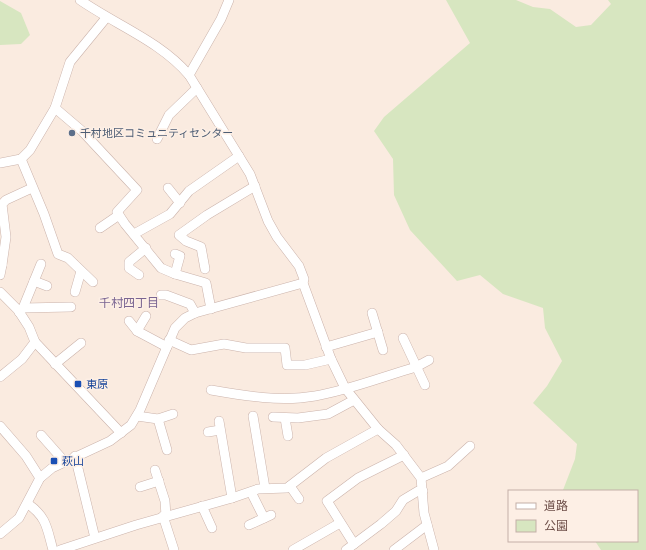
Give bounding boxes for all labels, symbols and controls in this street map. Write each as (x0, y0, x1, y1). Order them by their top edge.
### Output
place label: 千村地区コミュニティセンター (80, 127, 233, 140)
marker: 千村地区コミュニティセンター (67, 128, 77, 138)
district label: 千村四丁目 (99, 296, 159, 310)
place label: 東原 (86, 378, 108, 391)
marker: 東原 (73, 379, 83, 389)
place label: 萩山 (62, 455, 84, 468)
marker: 萩山 (49, 456, 59, 466)
legend (508, 490, 638, 542)
text: 道路 (544, 499, 568, 513)
text: 公園 (544, 519, 568, 533)

